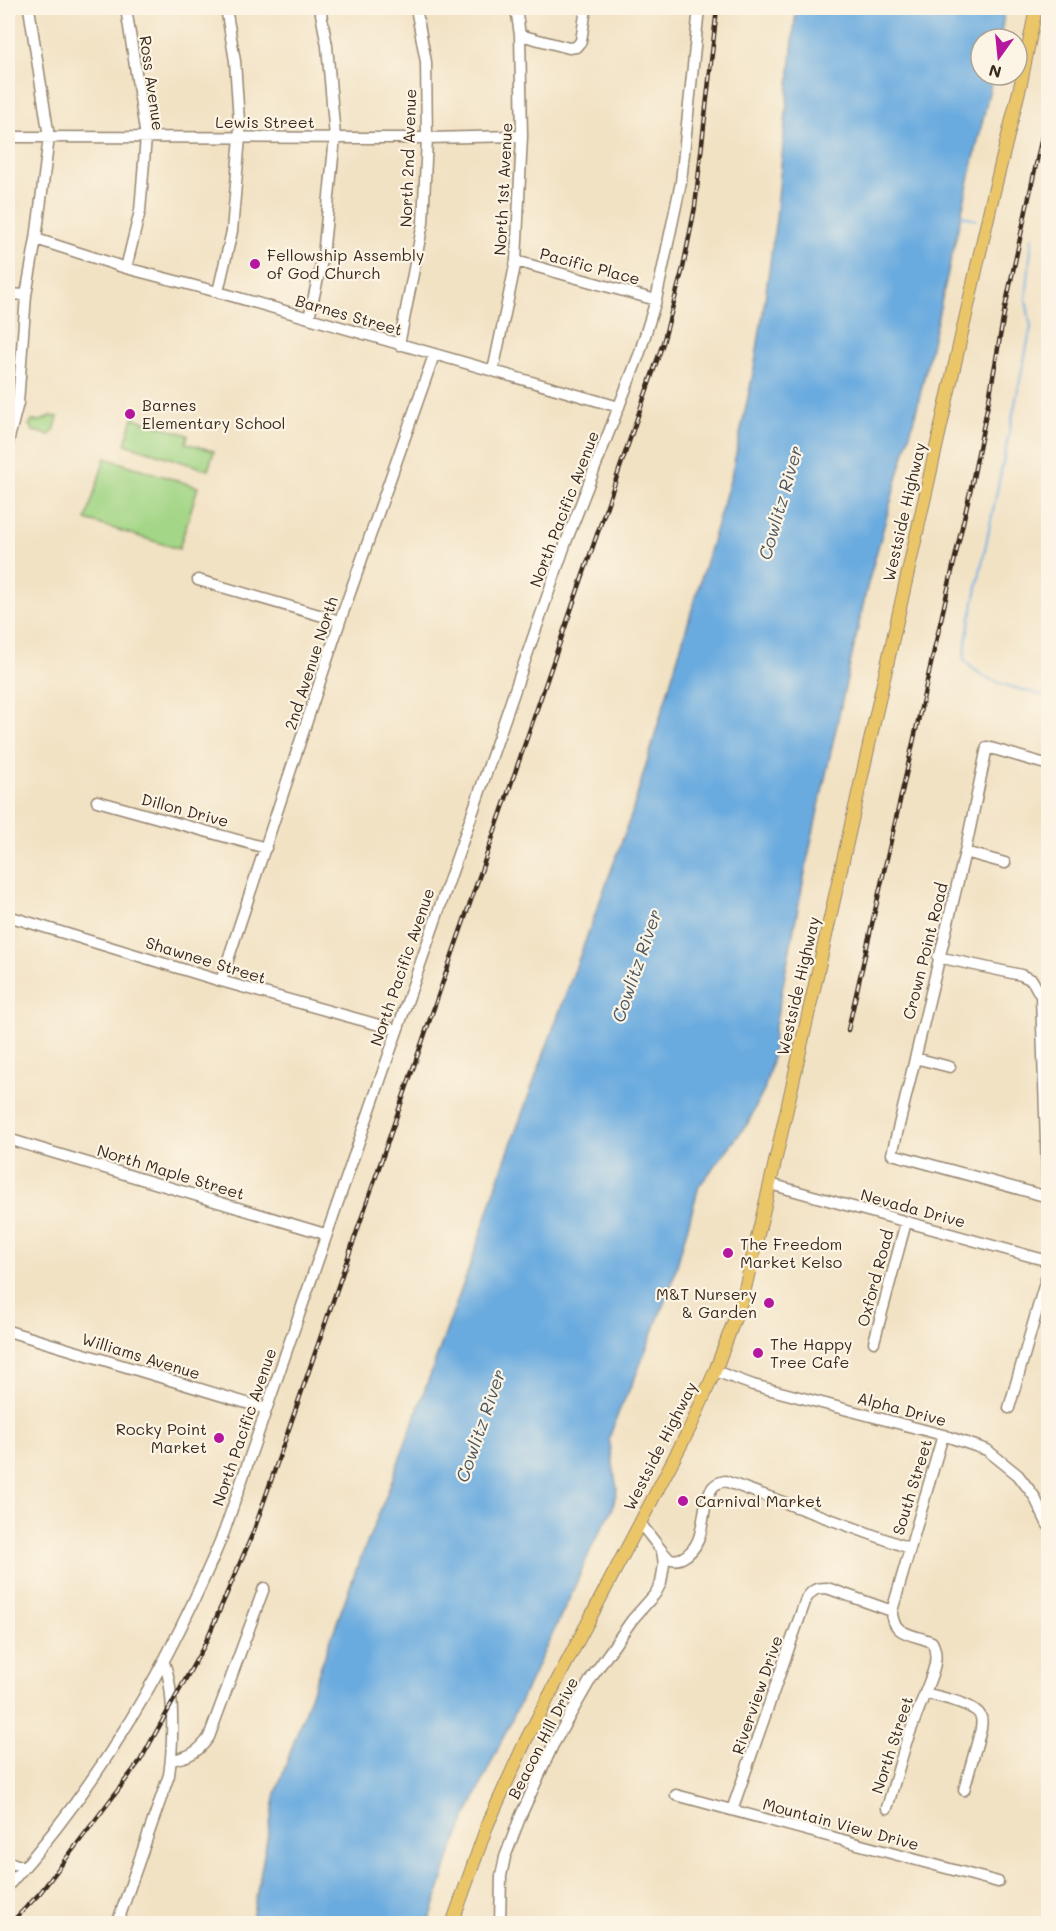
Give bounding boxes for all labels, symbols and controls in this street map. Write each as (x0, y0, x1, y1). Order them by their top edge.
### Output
north arrow (969, 27, 1029, 87)
street label: Ross Avenue (135, 34, 170, 132)
text: N (986, 60, 1004, 84)
street label: North 2nd Avenue (395, 88, 420, 228)
street label: Lewis Street (215, 111, 315, 132)
street label: North 1st Avenue (489, 122, 516, 256)
street label: Pacific Place (538, 242, 642, 289)
place label: Fellowship Assembly of God Church (267, 244, 424, 283)
marker: Fellowship Assembly of God Church (248, 257, 262, 271)
street label: Barnes Street (293, 289, 405, 340)
place label: Barnes Elementary School (142, 394, 286, 433)
marker: Barnes Elementary School (123, 407, 137, 421)
street label: North Pacific Avenue (524, 428, 603, 590)
street label: Westside Highway (877, 440, 930, 583)
water label: Cowlitz River (752, 443, 808, 563)
street label: 2nd Avenue North (279, 594, 342, 732)
street label: Dillon Drive (139, 788, 231, 831)
street label: Crown Point Road (897, 880, 952, 1022)
street label: North Pacific Avenue (365, 885, 438, 1049)
water label: Cowlitz River (606, 906, 667, 1025)
street label: Westside Highway (771, 914, 824, 1057)
street label: Shawnee Street (143, 931, 269, 988)
street label: North Maple Street (95, 1139, 247, 1204)
street label: Nevada Drive (858, 1183, 968, 1232)
street label: Oxford Road (851, 1227, 898, 1329)
place label: The Freedom Market Kelso (740, 1233, 842, 1272)
marker: The Freedom Market Kelso (721, 1246, 735, 1260)
place label: M&T Nursery & Garden (656, 1283, 757, 1322)
marker: M&T Nursery & Garden (762, 1296, 776, 1310)
street label: Williams Avenue (79, 1328, 203, 1384)
place label: The Happy Tree Cafe (770, 1333, 852, 1372)
street label: North Pacific Avenue (207, 1345, 280, 1509)
marker: The Happy Tree Cafe (751, 1346, 765, 1360)
water label: Cowlitz River (450, 1366, 511, 1485)
street label: Westside Highway (618, 1378, 701, 1514)
street label: Alpha Drive (855, 1387, 949, 1430)
place label: Rocky Point Market (116, 1418, 207, 1457)
marker: Rocky Point Market (212, 1431, 226, 1445)
street label: South Street (887, 1436, 936, 1537)
place label: Carnival Market (695, 1490, 822, 1511)
marker: Carnival Market (676, 1494, 690, 1508)
street label: Riverview Drive (726, 1632, 787, 1757)
street label: Beacon Hill Drive (503, 1673, 582, 1802)
street label: North Street (866, 1693, 917, 1796)
street label: Mountain View Drive (761, 1793, 921, 1854)

